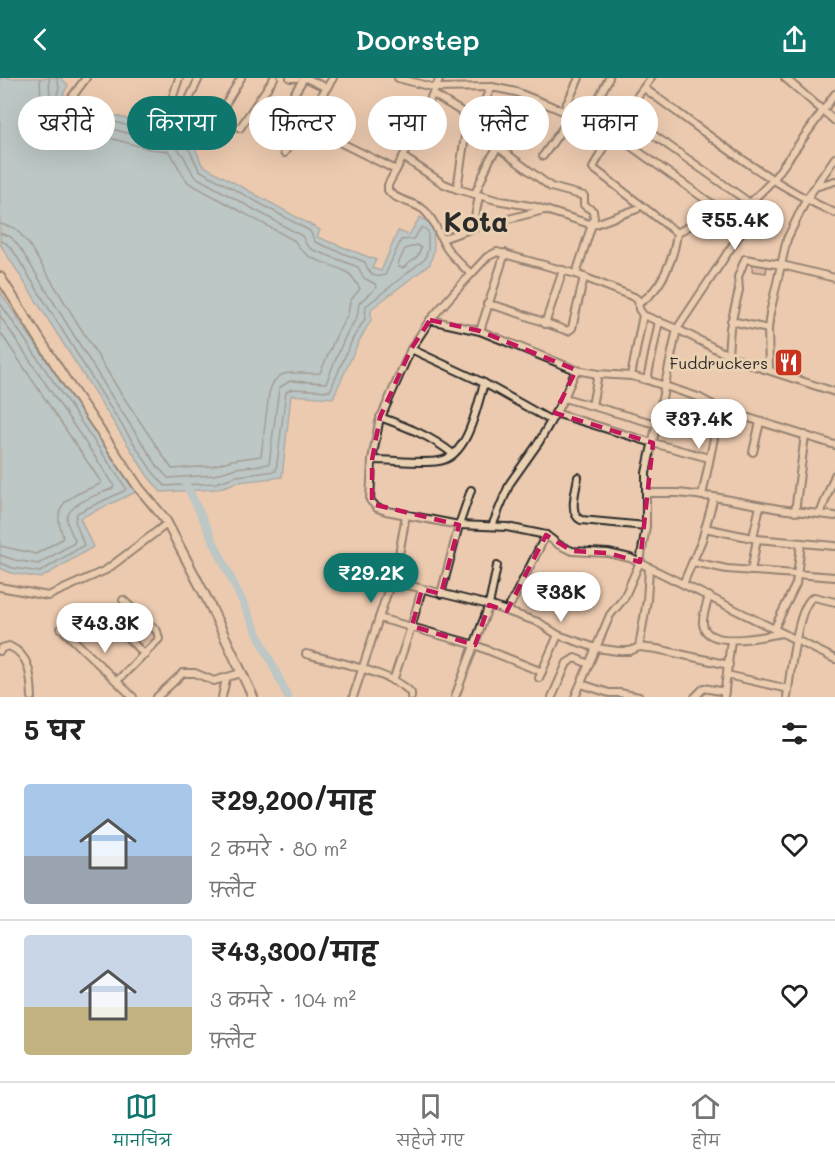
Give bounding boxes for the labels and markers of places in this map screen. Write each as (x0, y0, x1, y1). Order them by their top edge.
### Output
pin: ₹55.4K (686, 200, 784, 251)
restaurant icon: Fuddruckers (773, 347, 805, 379)
place label: Fuddruckers (670, 352, 768, 373)
pin: ₹37.4K (650, 399, 748, 450)
pin: ₹29.2K (322, 553, 420, 604)
pin: ₹38K (525, 572, 597, 623)
pin: ₹43.3K (56, 603, 154, 654)

